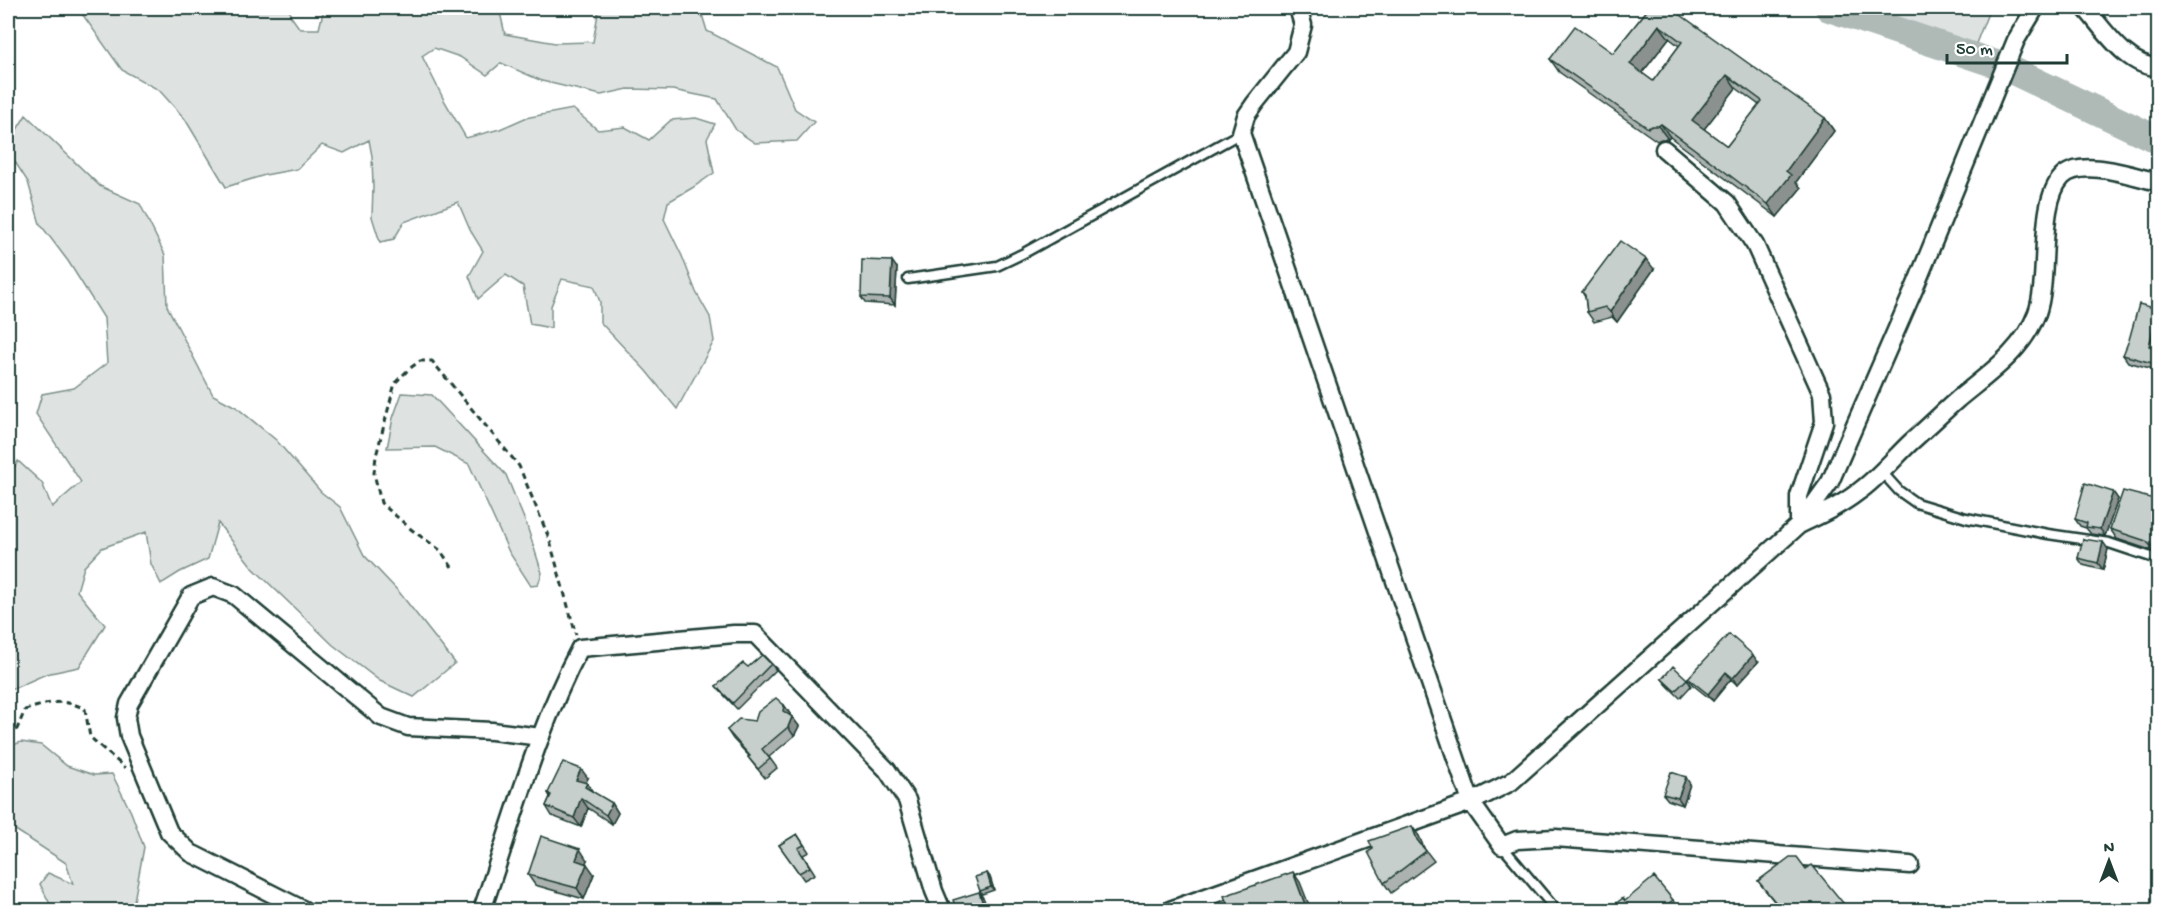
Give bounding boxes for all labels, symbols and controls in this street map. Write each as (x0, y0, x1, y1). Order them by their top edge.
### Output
scale bar (1947, 27, 2067, 65)
text: 50 m (1956, 40, 1993, 61)
north arrow (2079, 831, 2139, 891)
text: N (2104, 840, 2115, 859)

